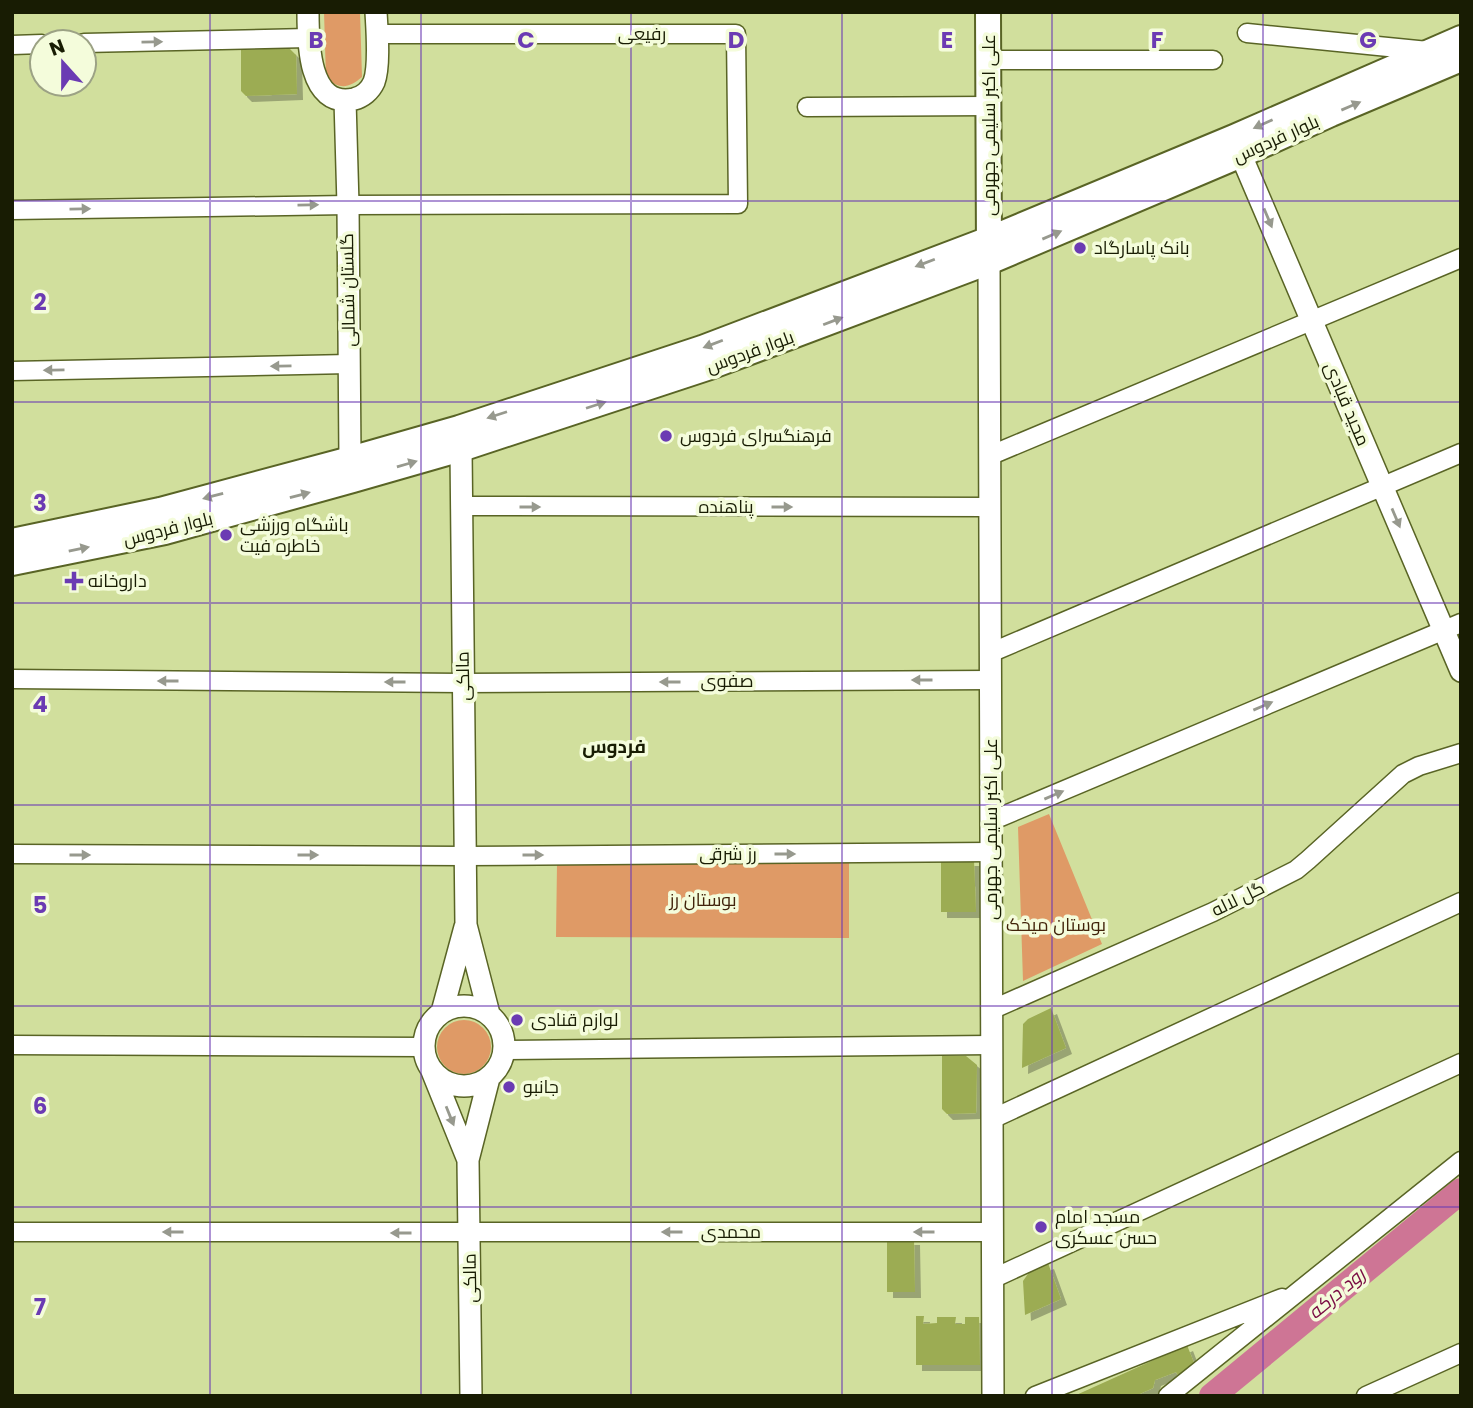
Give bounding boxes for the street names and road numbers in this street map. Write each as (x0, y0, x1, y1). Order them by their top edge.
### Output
street label: رفیعی (618, 21, 666, 46)
street label: علی اکبر سلیمی جهرمی (976, 34, 1001, 216)
street label: بلوار فردوس (1229, 108, 1323, 169)
street label: گلستان شمالی (334, 233, 361, 347)
street label: بلوار فردوس (702, 324, 797, 379)
street label: مجید قبادی (1319, 358, 1376, 449)
street label: پناهنده (698, 494, 754, 519)
street label: بلوار فردوس (120, 505, 215, 552)
street label: مالکی (450, 651, 475, 701)
street label: صفوی (701, 668, 753, 693)
street label: علی اکبر سلیمی جهرمی (978, 738, 1003, 920)
street label: رز شرقی (699, 841, 757, 866)
street label: گل لاله (1207, 875, 1269, 922)
street label: محمدی (701, 1219, 761, 1244)
street label: مالکی (457, 1253, 482, 1303)

